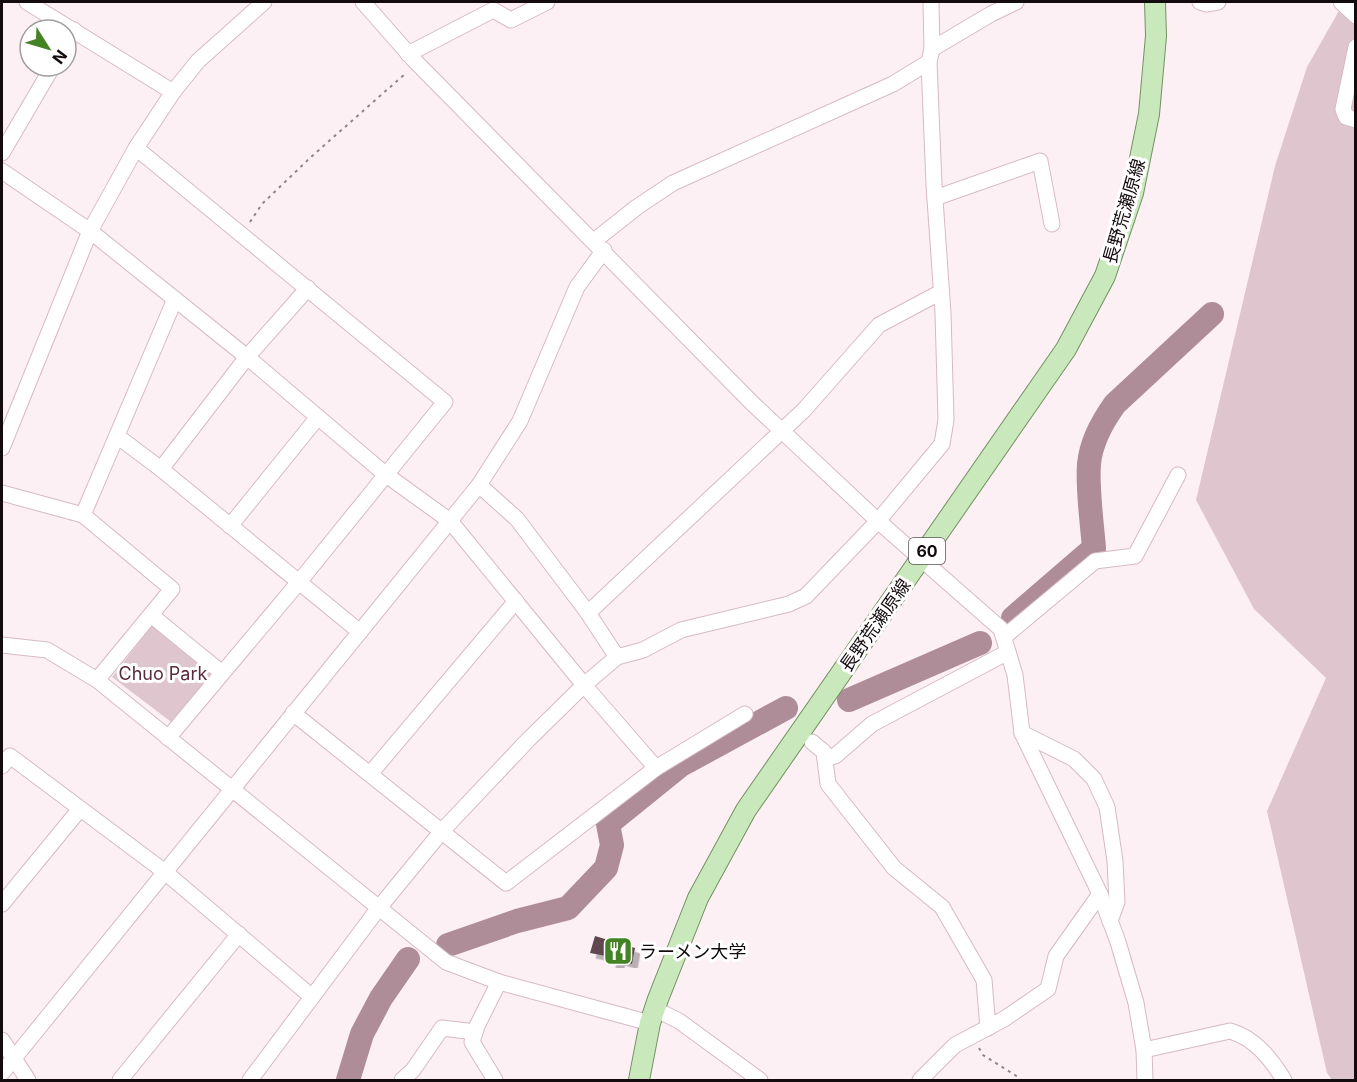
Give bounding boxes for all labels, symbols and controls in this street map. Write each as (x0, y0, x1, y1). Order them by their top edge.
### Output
north arrow (18, 18, 78, 78)
text: N (48, 46, 72, 68)
street label: 長野荒瀬原線 (1099, 156, 1149, 266)
road number: 60 (909, 538, 945, 564)
street label: 長野荒瀬原線 (835, 575, 915, 675)
park label: Chuo Park (119, 663, 208, 684)
restaurant icon: ラーメン大学 (602, 935, 634, 967)
place label: ラーメン大学 (639, 941, 746, 962)

